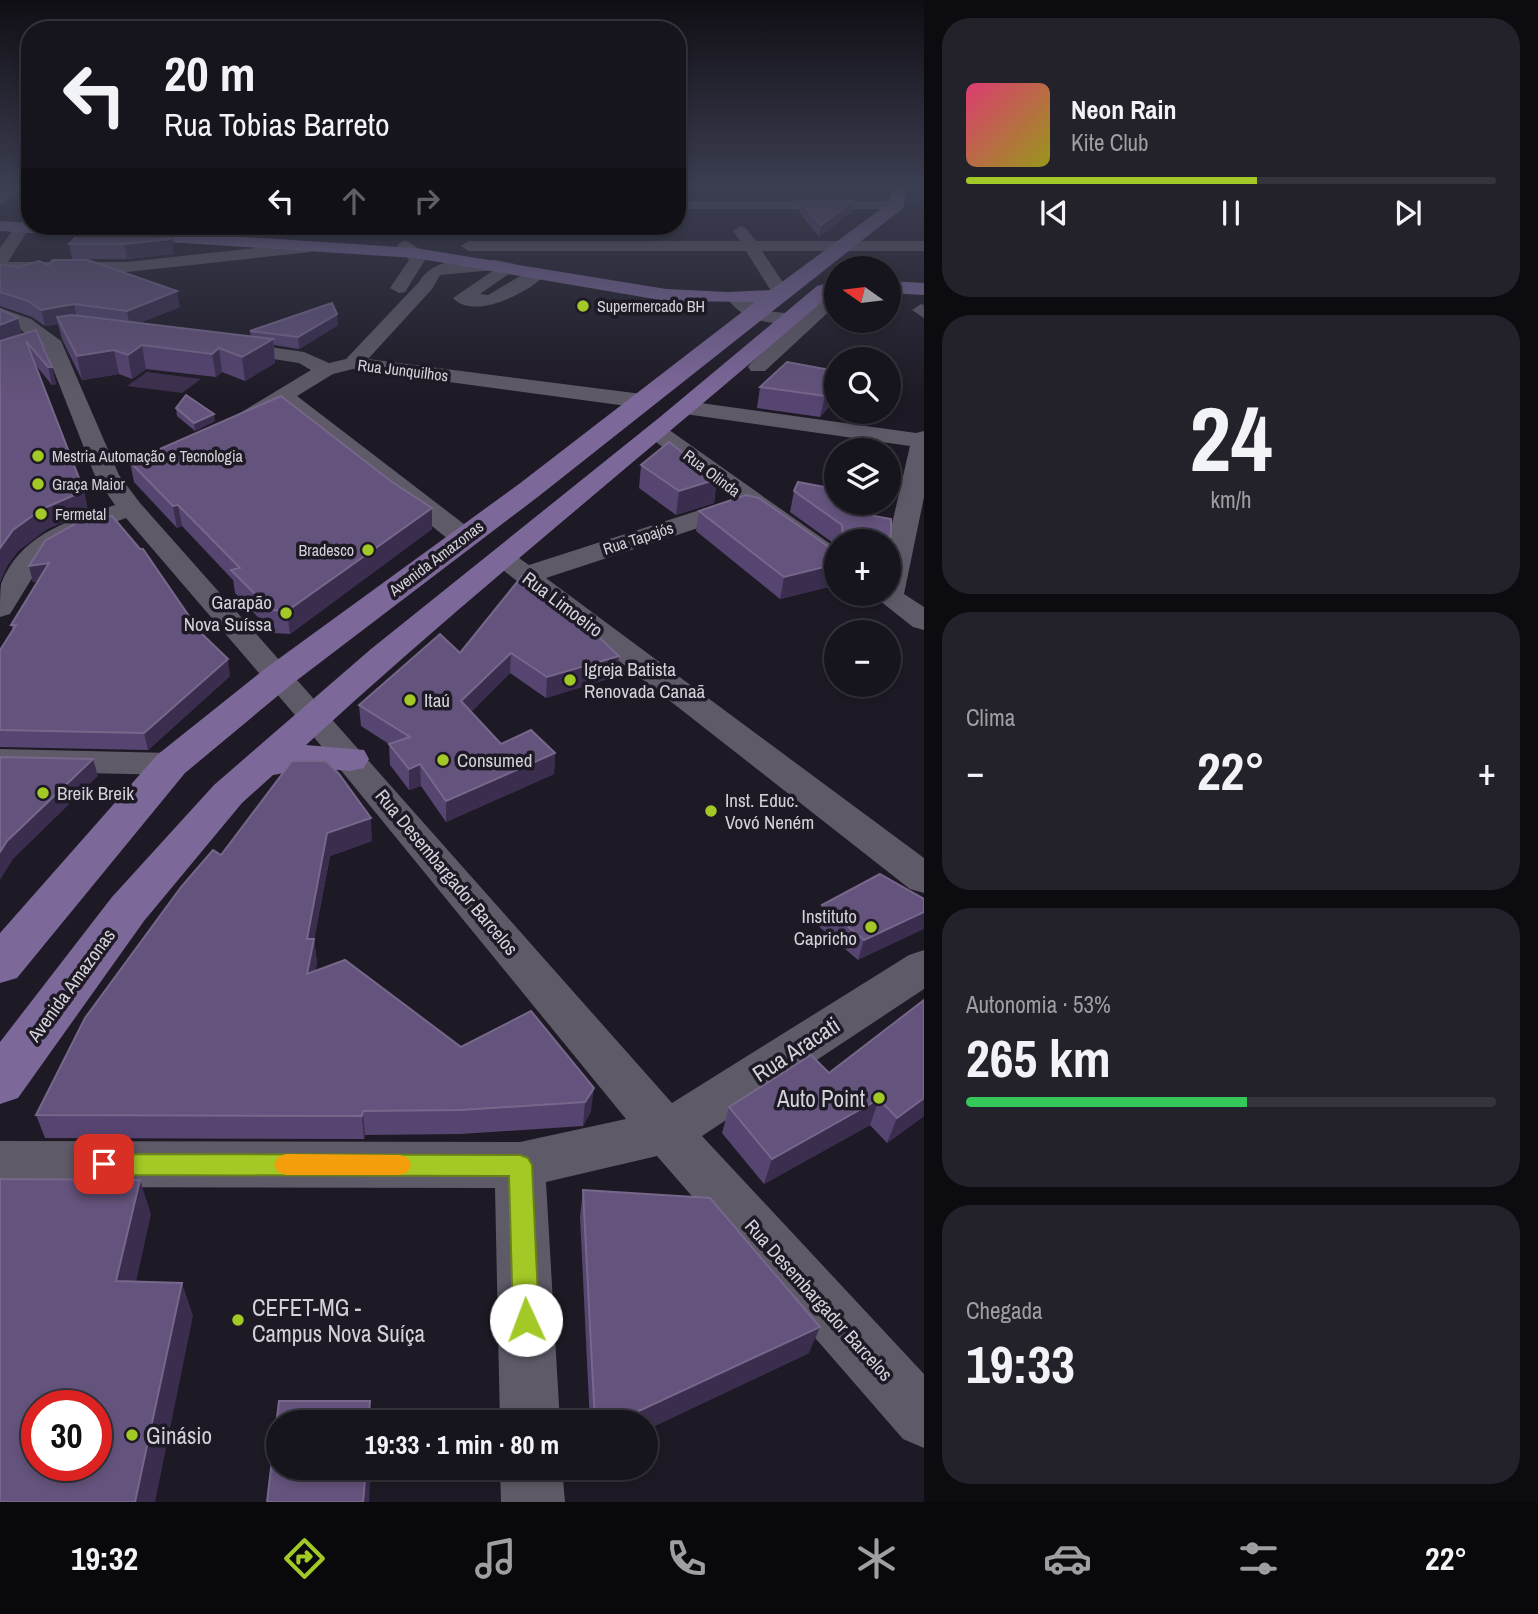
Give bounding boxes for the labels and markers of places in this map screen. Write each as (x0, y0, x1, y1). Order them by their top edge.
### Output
place label: Supermercado BH (597, 295, 705, 317)
marker: Supermercado BH (575, 298, 591, 314)
place label: Mestria Automação e Tecnologia (52, 445, 244, 467)
marker: Mestria Automação e Tecnologia (30, 448, 46, 464)
place label: Graça Maior (52, 473, 126, 495)
marker: Graça Maior (30, 476, 46, 492)
place label: Fermetal (55, 503, 106, 525)
marker: Fermetal (33, 506, 49, 522)
place label: Bradesco (299, 539, 354, 561)
marker: Bradesco (360, 542, 376, 558)
place label: Garapão Nova Suíssa (184, 589, 272, 637)
marker: Garapão Nova Suíssa (278, 605, 294, 621)
place label: Igreja Batista Renovada Canaã (584, 656, 706, 704)
marker: Igreja Batista Renovada Canaã (562, 672, 578, 688)
place label: Itaú (424, 687, 450, 713)
marker: Itaú (402, 692, 418, 708)
place label: Consumed (457, 747, 532, 773)
marker: Consumed (435, 752, 451, 768)
place label: Breik Breik (57, 780, 134, 806)
marker: Breik Breik (35, 785, 51, 801)
place label: Inst. Educ. Vovó Neném (725, 787, 814, 835)
marker: Inst. Educ. Vovó Neném (703, 803, 719, 819)
place label: Instituto Capricho (794, 903, 857, 951)
marker: Instituto Capricho (863, 919, 879, 935)
place label: Auto Point (776, 1083, 865, 1114)
marker: Auto Point (871, 1090, 887, 1106)
pin (74, 1134, 134, 1194)
place label: CEFET-MG - Campus Nova Suíça (252, 1292, 425, 1349)
marker: CEFET-MG - Campus Nova Suíça (230, 1312, 246, 1328)
place label: Ginásio (146, 1420, 212, 1451)
marker: Ginásio (124, 1427, 140, 1443)

